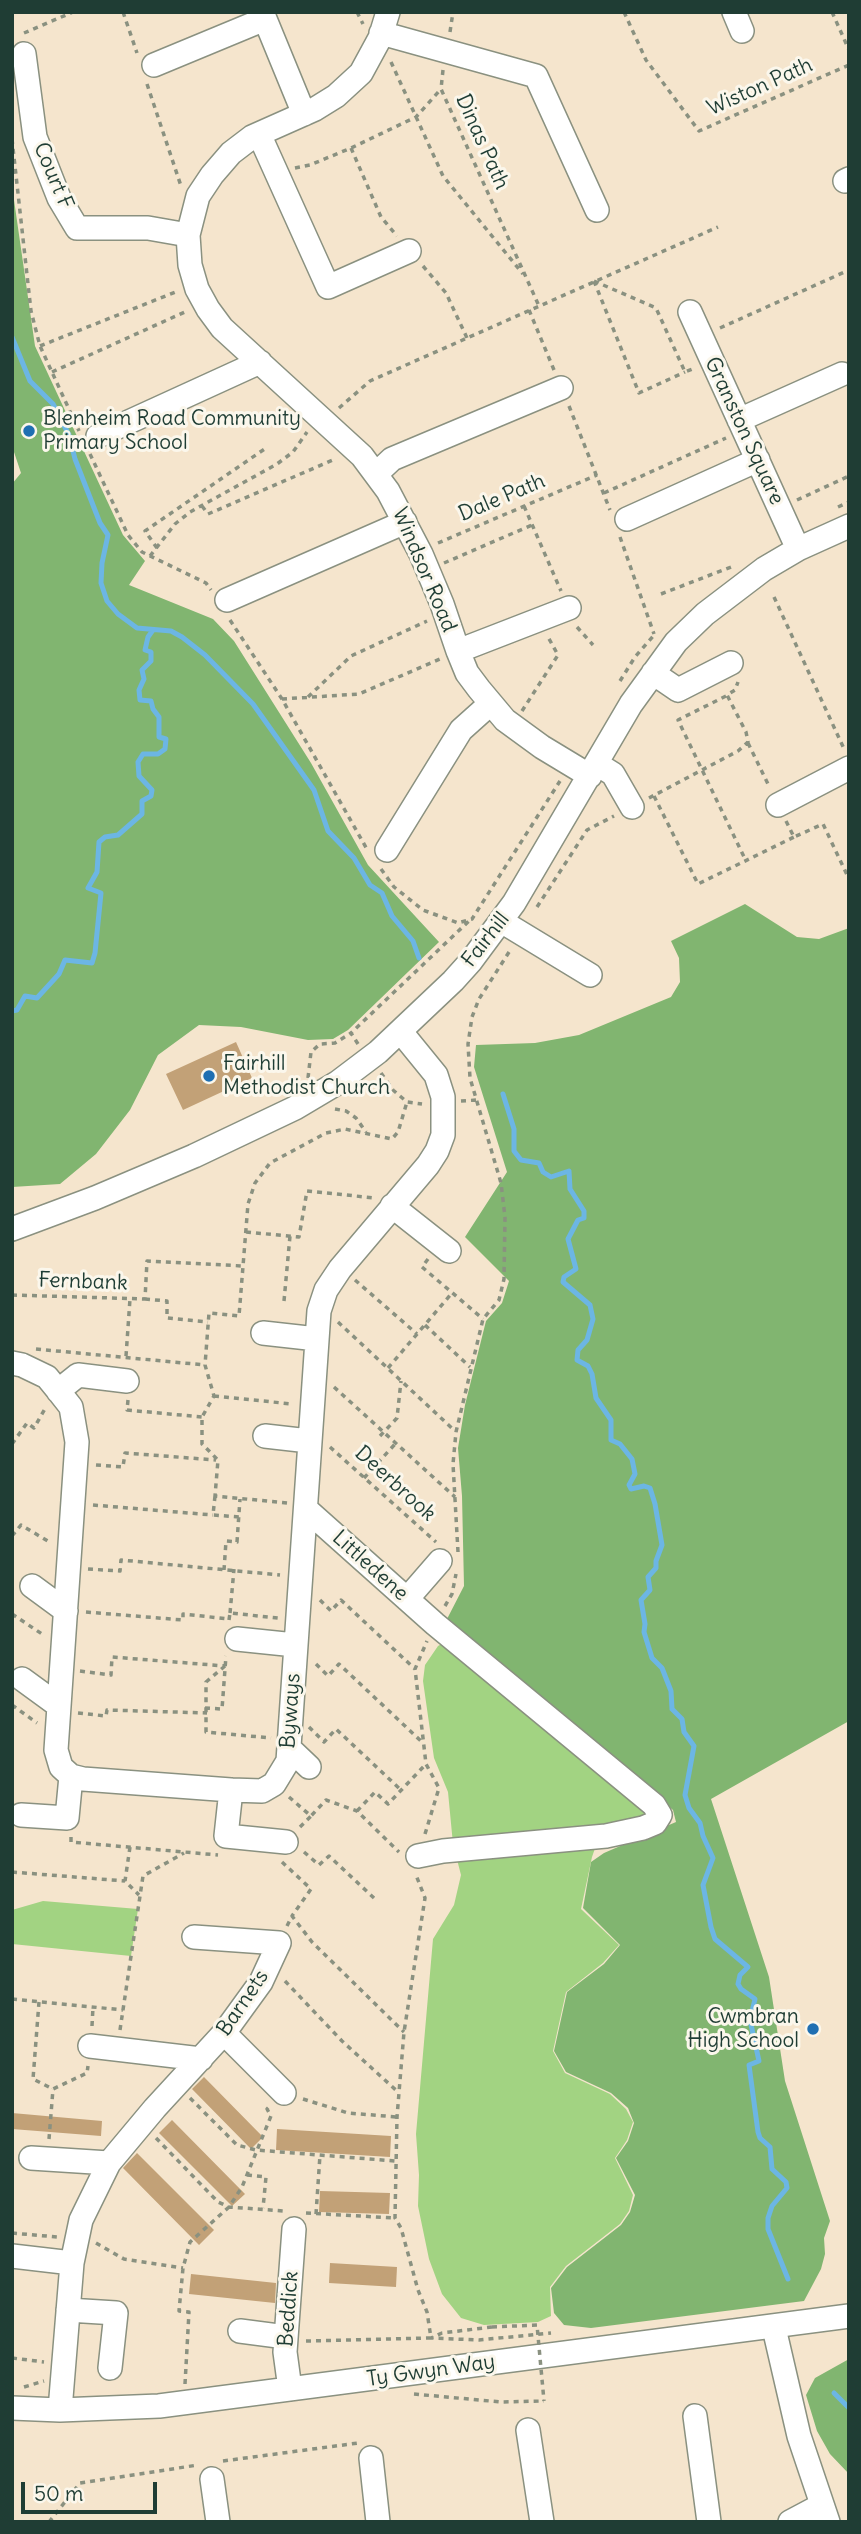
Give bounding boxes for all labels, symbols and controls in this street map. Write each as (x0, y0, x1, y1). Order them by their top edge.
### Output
street label: Wiston Path (703, 53, 817, 121)
street label: Dinas Path (450, 90, 514, 194)
street label: Court F (28, 139, 78, 213)
street label: Granston Square (699, 353, 789, 509)
place label: Blenheim Road Community Primary School (43, 406, 301, 456)
marker: Blenheim Road Community Primary School (21, 423, 37, 439)
street label: Dale Path (455, 469, 549, 527)
street label: Windsor Road (387, 504, 461, 636)
street label: Fairhill (457, 908, 515, 972)
place label: Fairhill Methodist Church (223, 1051, 390, 1101)
marker: Fairhill Methodist Church (201, 1068, 217, 1084)
street label: Fernbank (38, 1268, 128, 1296)
street label: Deerbrook (349, 1441, 441, 1527)
street label: Littledene (327, 1525, 413, 1607)
street label: Byways (276, 1672, 306, 1750)
street label: Barnets (212, 1965, 274, 2041)
place label: Cwmbran High School (688, 2004, 799, 2054)
marker: Cwmbran High School (805, 2021, 821, 2037)
street label: Beddick (274, 2270, 304, 2348)
street label: Ty Gwyn Way (365, 2350, 497, 2392)
scale bar (24, 2468, 161, 2512)
text: 50 m (34, 2480, 83, 2507)

